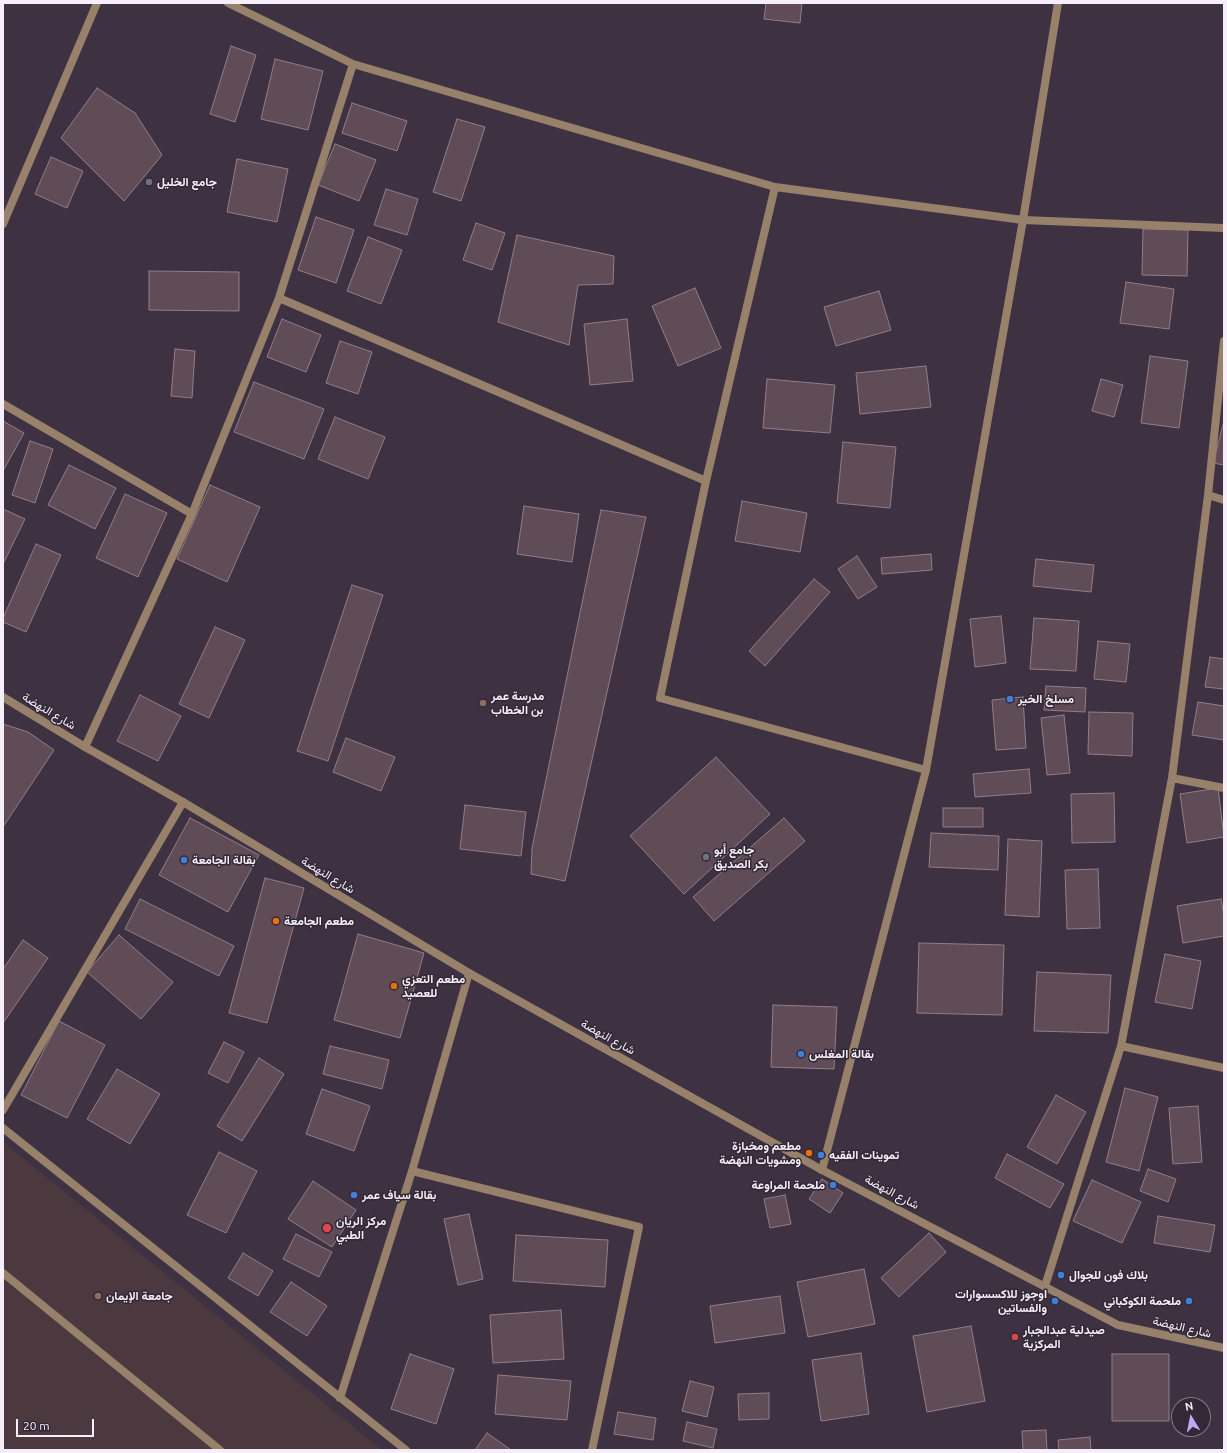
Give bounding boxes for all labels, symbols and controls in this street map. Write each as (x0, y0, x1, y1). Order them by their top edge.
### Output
place label: جامع الخليل (157, 175, 217, 189)
marker: جامع الخليل (144, 177, 154, 187)
street label: شارع النهضة (20, 689, 78, 733)
place label: مدرسة عمر بن الخطاب (491, 689, 544, 717)
place label: مسلخ الخير (1018, 692, 1074, 706)
marker: مسلخ الخير (1005, 694, 1015, 704)
marker: مدرسة عمر بن الخطاب (478, 698, 488, 708)
place label: جامع أبو بكر الصديق (714, 843, 768, 871)
marker: جامع أبو بكر الصديق (701, 852, 711, 862)
place label: بقالة الجامعة (192, 853, 256, 867)
street label: شارع النهضة (299, 853, 357, 897)
marker: بقالة الجامعة (179, 855, 189, 865)
place label: مطعم الجامعة (284, 914, 354, 928)
marker: مطعم الجامعة (271, 916, 281, 926)
place label: مطعم التعزي للعصيد (402, 972, 465, 1000)
marker: مطعم التعزي للعصيد (389, 981, 399, 991)
street label: شارع النهضة (578, 1016, 638, 1058)
place label: بقالة المغلس (809, 1047, 874, 1061)
marker: بقالة المغلس (796, 1049, 806, 1059)
place label: مطعم ومخبازة ومشويات النهضة (719, 1139, 801, 1167)
marker: مطعم ومخبازة ومشويات النهضة (804, 1148, 814, 1158)
place label: تموينات الفقيه (829, 1148, 899, 1162)
marker: تموينات الفقيه (816, 1150, 826, 1160)
street label: شارع النهضة (862, 1172, 922, 1212)
place label: ملحمة المراوعة (751, 1178, 825, 1192)
marker: ملحمة المراوعة (828, 1180, 838, 1190)
place label: بقالة سياف عمر (362, 1188, 436, 1202)
marker: بقالة سياف عمر (349, 1190, 359, 1200)
place label: مركز الريان الطبي (336, 1214, 386, 1242)
marker: مركز الريان الطبي (321, 1222, 333, 1234)
place label: بلاك فون للجوال (1069, 1268, 1148, 1282)
marker: بلاك فون للجوال (1056, 1270, 1066, 1280)
place label: اوجوز للاكسسوارات والفساتين (955, 1287, 1047, 1315)
place label: جامعة الإيمان (106, 1289, 173, 1303)
marker: جامعة الإيمان (93, 1291, 103, 1301)
place label: ملحمة الكوكباني (1104, 1294, 1181, 1308)
marker: اوجوز للاكسسوارات والفساتين (1050, 1296, 1060, 1306)
marker: ملحمة الكوكباني (1184, 1296, 1194, 1306)
street label: شارع النهضة (1151, 1313, 1213, 1341)
place label: صيدلية عبدالجبار المركزية (1023, 1323, 1105, 1351)
marker: صيدلية عبدالجبار المركزية (1010, 1332, 1020, 1342)
north arrow (1171, 1397, 1211, 1437)
text: N (1184, 1400, 1194, 1413)
scale bar (18, 1411, 96, 1437)
text: 20 m (23, 1419, 50, 1432)

